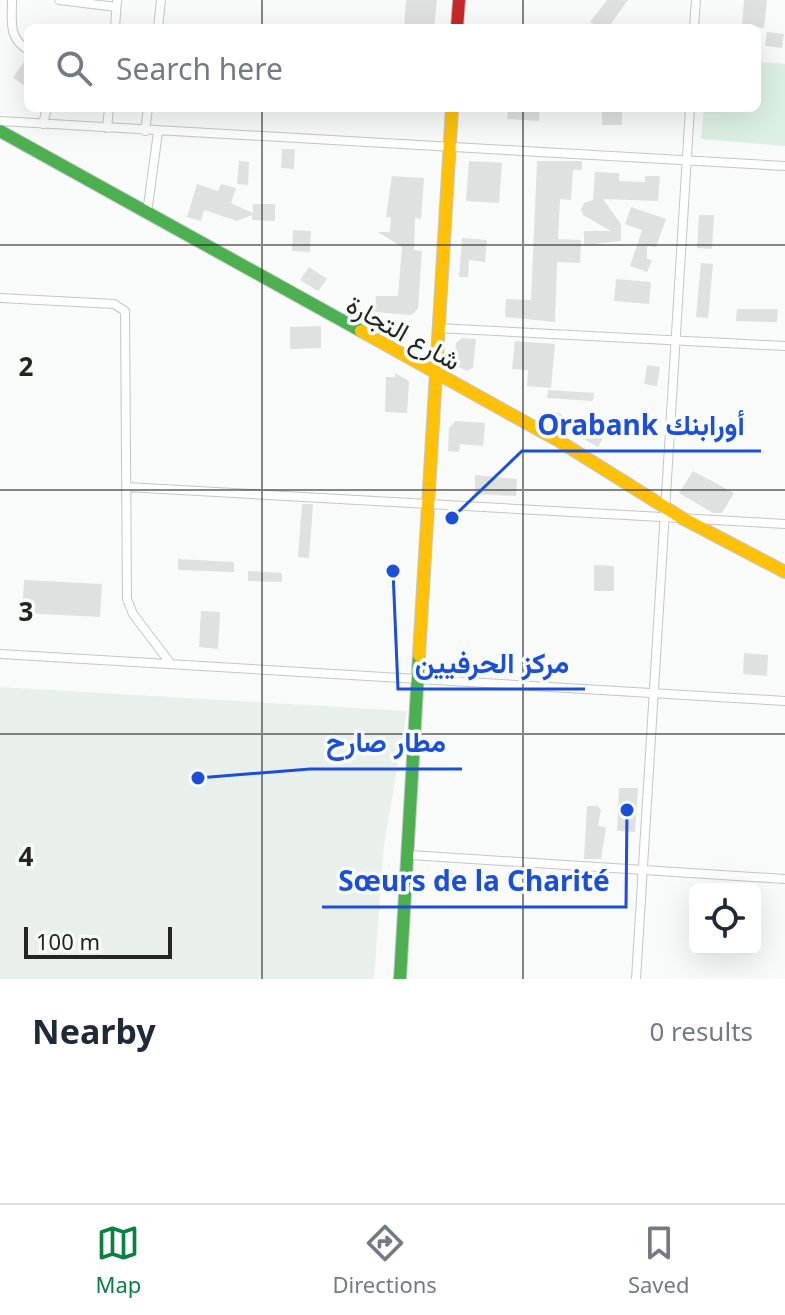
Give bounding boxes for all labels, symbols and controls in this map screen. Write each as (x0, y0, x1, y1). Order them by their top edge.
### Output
search box (24, 24, 761, 112)
icon: search (52, 46, 96, 90)
text: Search here (116, 48, 283, 89)
street label: شارع التجارة (340, 286, 468, 379)
text: 2 (19, 348, 34, 384)
callout: Orabank أورابنك (522, 399, 761, 451)
text: Orabank أورابنك (537, 405, 745, 443)
text: 3 (19, 593, 33, 629)
callout: مركز الحرفيين (398, 637, 585, 689)
text: مركز الحرفيين (415, 643, 569, 681)
callout: مطار صارح (310, 717, 462, 769)
text: مطار صارح (326, 722, 446, 761)
text: 4 (19, 838, 34, 874)
callout: Sœurs de la Charité (322, 855, 626, 907)
text: Sœurs de la Charité (338, 861, 610, 899)
map controls (689, 883, 761, 955)
button: locate (689, 883, 761, 955)
scale bar (24, 923, 172, 959)
text: 100 m (36, 926, 100, 956)
text: Nearby (32, 1008, 156, 1054)
text: 0 results (649, 1013, 753, 1049)
tab: Map (96, 1221, 141, 1299)
tab: Directions (332, 1221, 437, 1299)
tab: Saved (628, 1221, 689, 1299)

